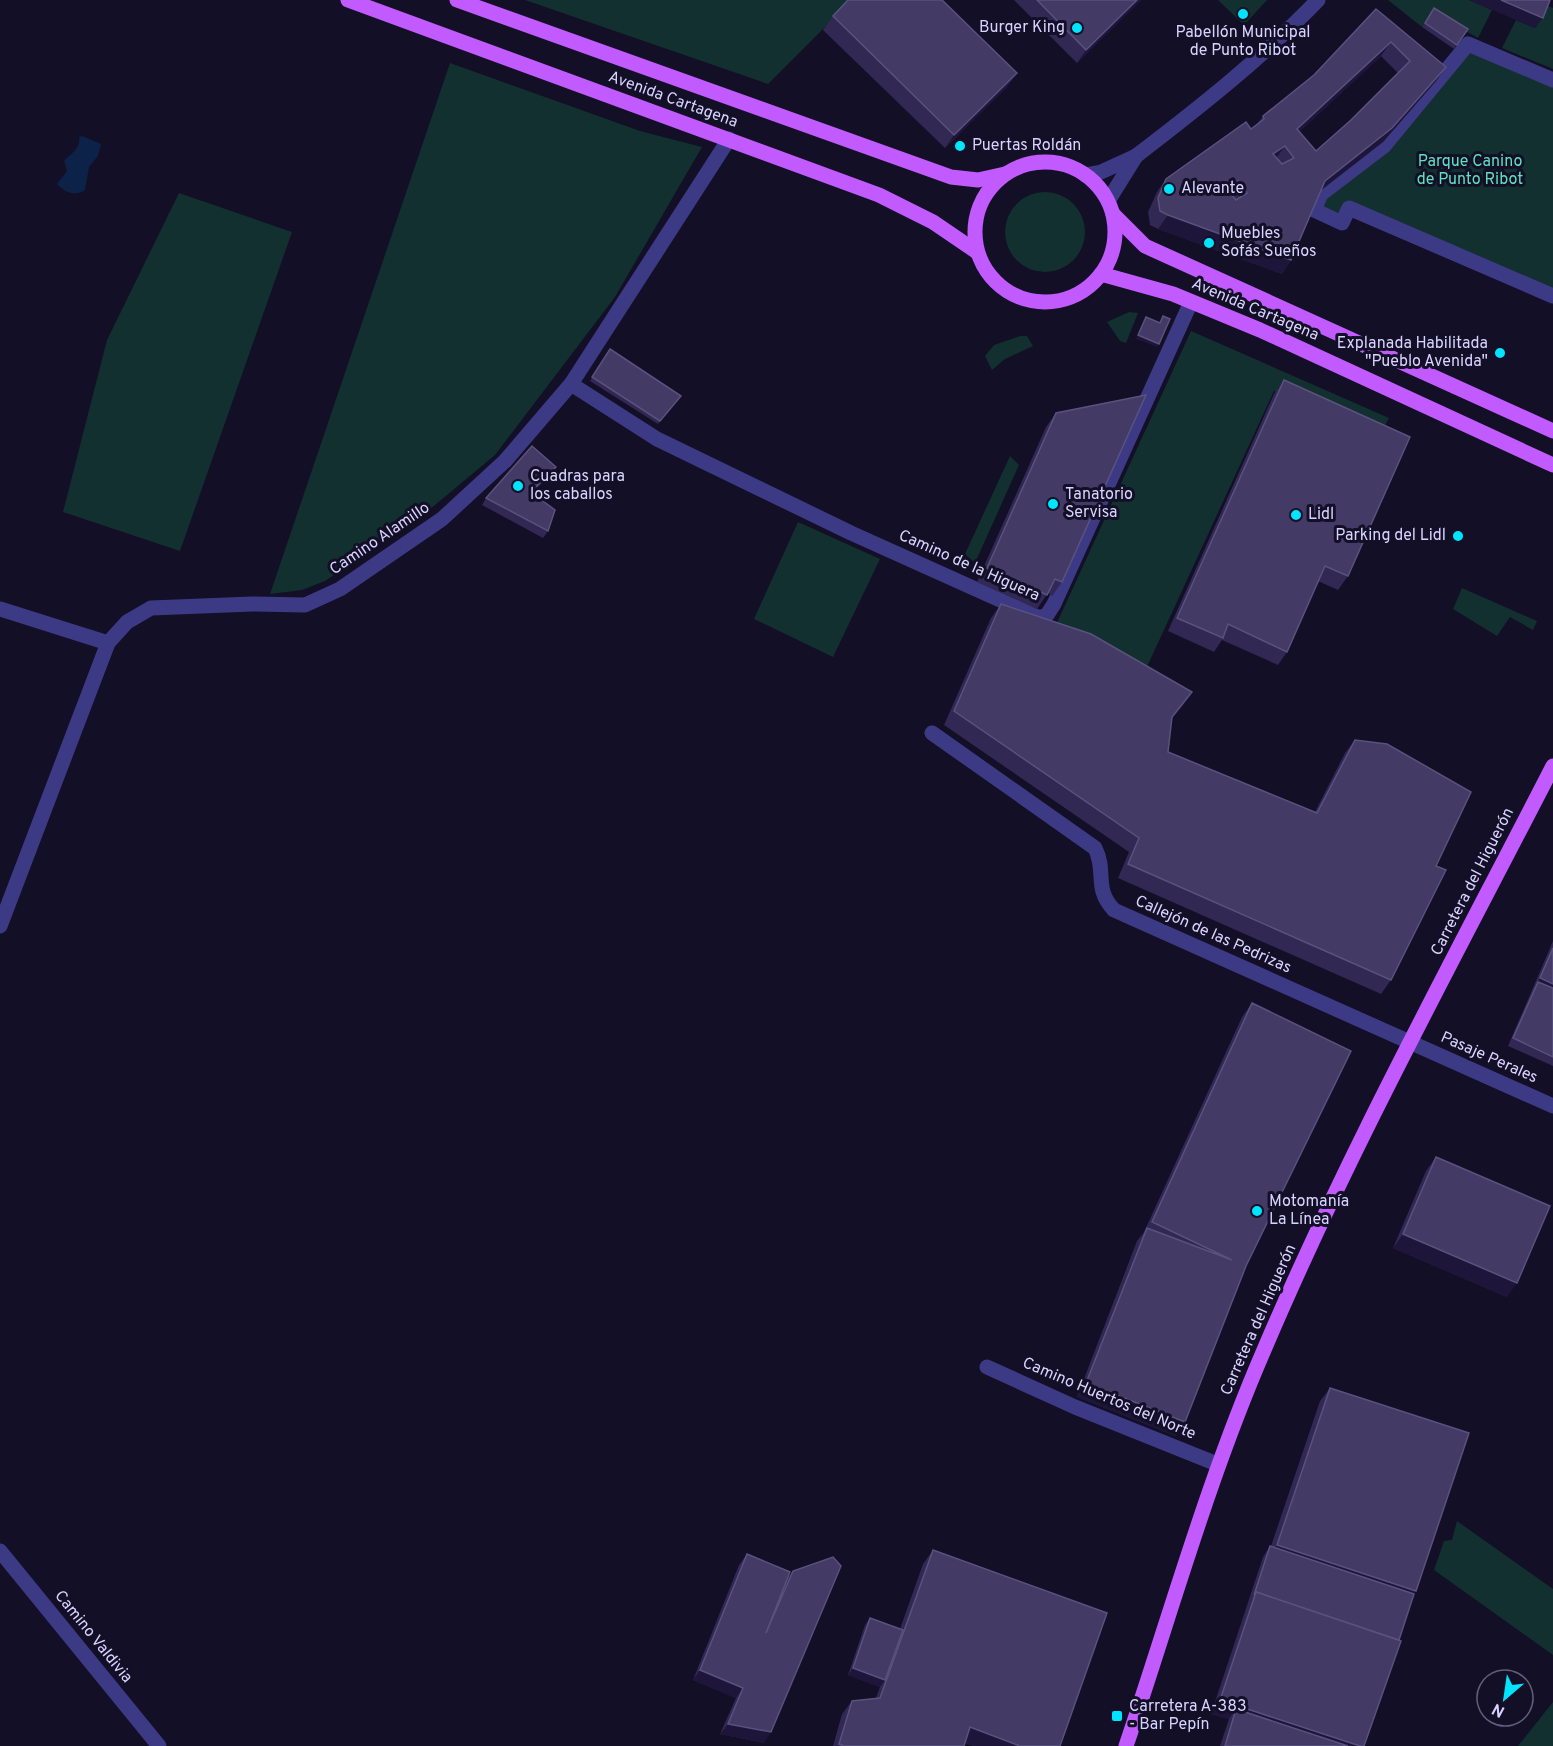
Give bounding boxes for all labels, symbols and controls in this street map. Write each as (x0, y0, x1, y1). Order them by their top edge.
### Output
marker: Pabellón Municipal de Punto Ribot (1236, 7, 1250, 21)
place label: Burger King (979, 18, 1065, 38)
marker: Burger King (1070, 21, 1084, 35)
place label: Pabellón Municipal de Punto Ribot (1175, 23, 1311, 61)
street label: Avenida Cartagena (606, 67, 740, 133)
place label: Puertas Roldán (972, 136, 1081, 156)
marker: Puertas Roldán (953, 139, 967, 153)
park label: Parque Canino de Punto Ribot (1417, 152, 1523, 190)
place label: Alevante (1181, 179, 1244, 199)
marker: Alevante (1162, 182, 1176, 196)
place label: Muebles Sofás Sueños (1221, 224, 1317, 262)
marker: Muebles Sofás Sueños (1202, 236, 1216, 250)
street label: Avenida Cartagena (1188, 274, 1322, 346)
place label: Explanada Habilitada "Pueblo Avenida" (1337, 334, 1488, 372)
marker: Explanada Habilitada "Pueblo Avenida" (1493, 346, 1507, 360)
place label: Cuadras para los caballos (530, 467, 625, 505)
marker: Cuadras para los caballos (511, 479, 525, 493)
place label: Tanatorio Servisa (1065, 485, 1133, 523)
marker: Tanatorio Servisa (1046, 497, 1060, 511)
street label: Camino Alamillo (326, 498, 434, 580)
place label: Lidl (1308, 505, 1334, 525)
marker: Lidl (1289, 508, 1303, 522)
street label: Camino de la Higuera (895, 526, 1043, 606)
place label: Parking del Lidl (1335, 526, 1446, 546)
marker: Parking del Lidl (1451, 529, 1465, 543)
street label: Carretera del Higuerón (1427, 805, 1519, 959)
street label: Callejón de las Pedrizas (1132, 891, 1294, 979)
street label: Pasaje Perales (1437, 1028, 1541, 1088)
place label: Motomanía La Línea (1269, 1192, 1349, 1230)
marker: Motomanía La Línea (1250, 1204, 1264, 1218)
street label: Carretera del Higuerón (1217, 1241, 1301, 1399)
street label: Camino Huertos del Norte (1019, 1353, 1199, 1445)
street label: Camino Valdivia (49, 1587, 137, 1687)
north arrow (1475, 1668, 1535, 1728)
place label: Carretera A-383 - Bar Pepín (1129, 1697, 1247, 1735)
text: N (1489, 1698, 1509, 1721)
marker: Carretera A-383 - Bar Pepín (1110, 1709, 1124, 1723)

